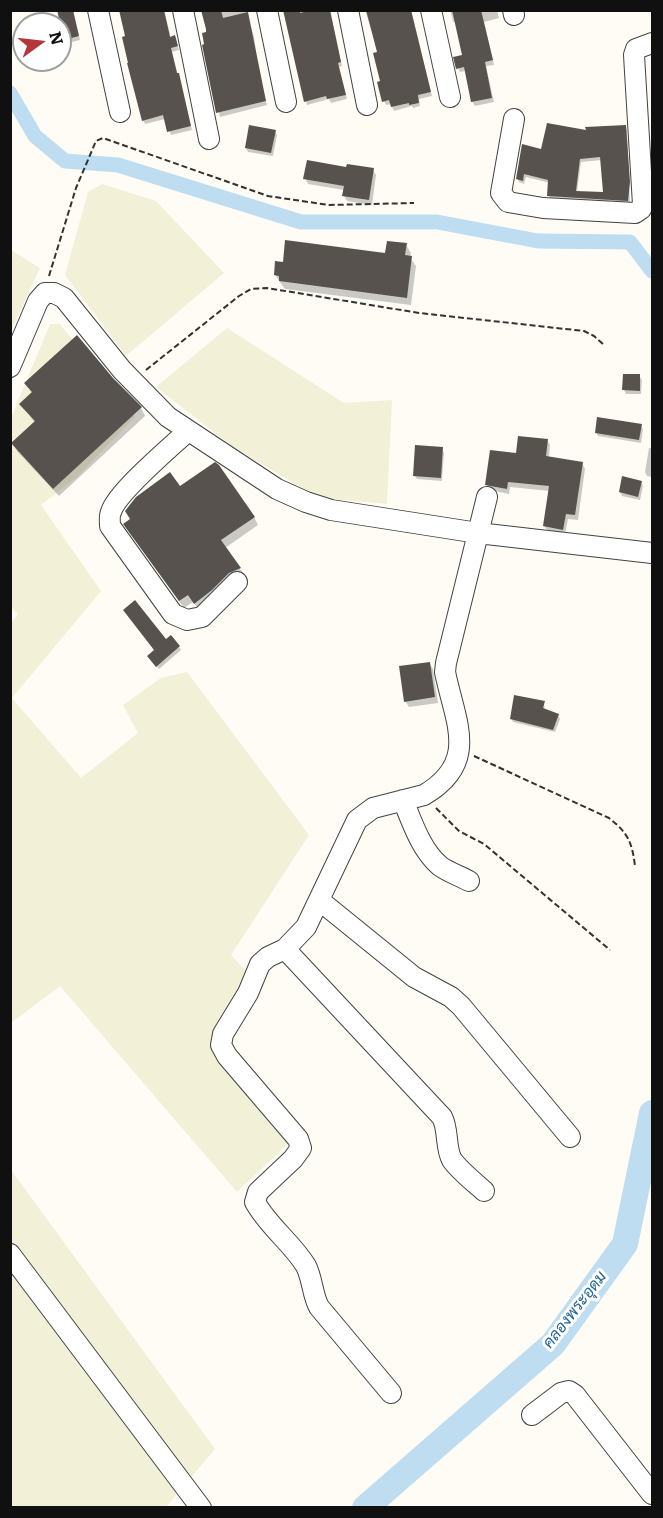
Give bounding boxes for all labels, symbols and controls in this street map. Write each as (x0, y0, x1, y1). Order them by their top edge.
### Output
north arrow (12, 12, 72, 72)
text: N (44, 28, 71, 47)
water label: คลองพระอุดม (539, 1268, 611, 1352)

